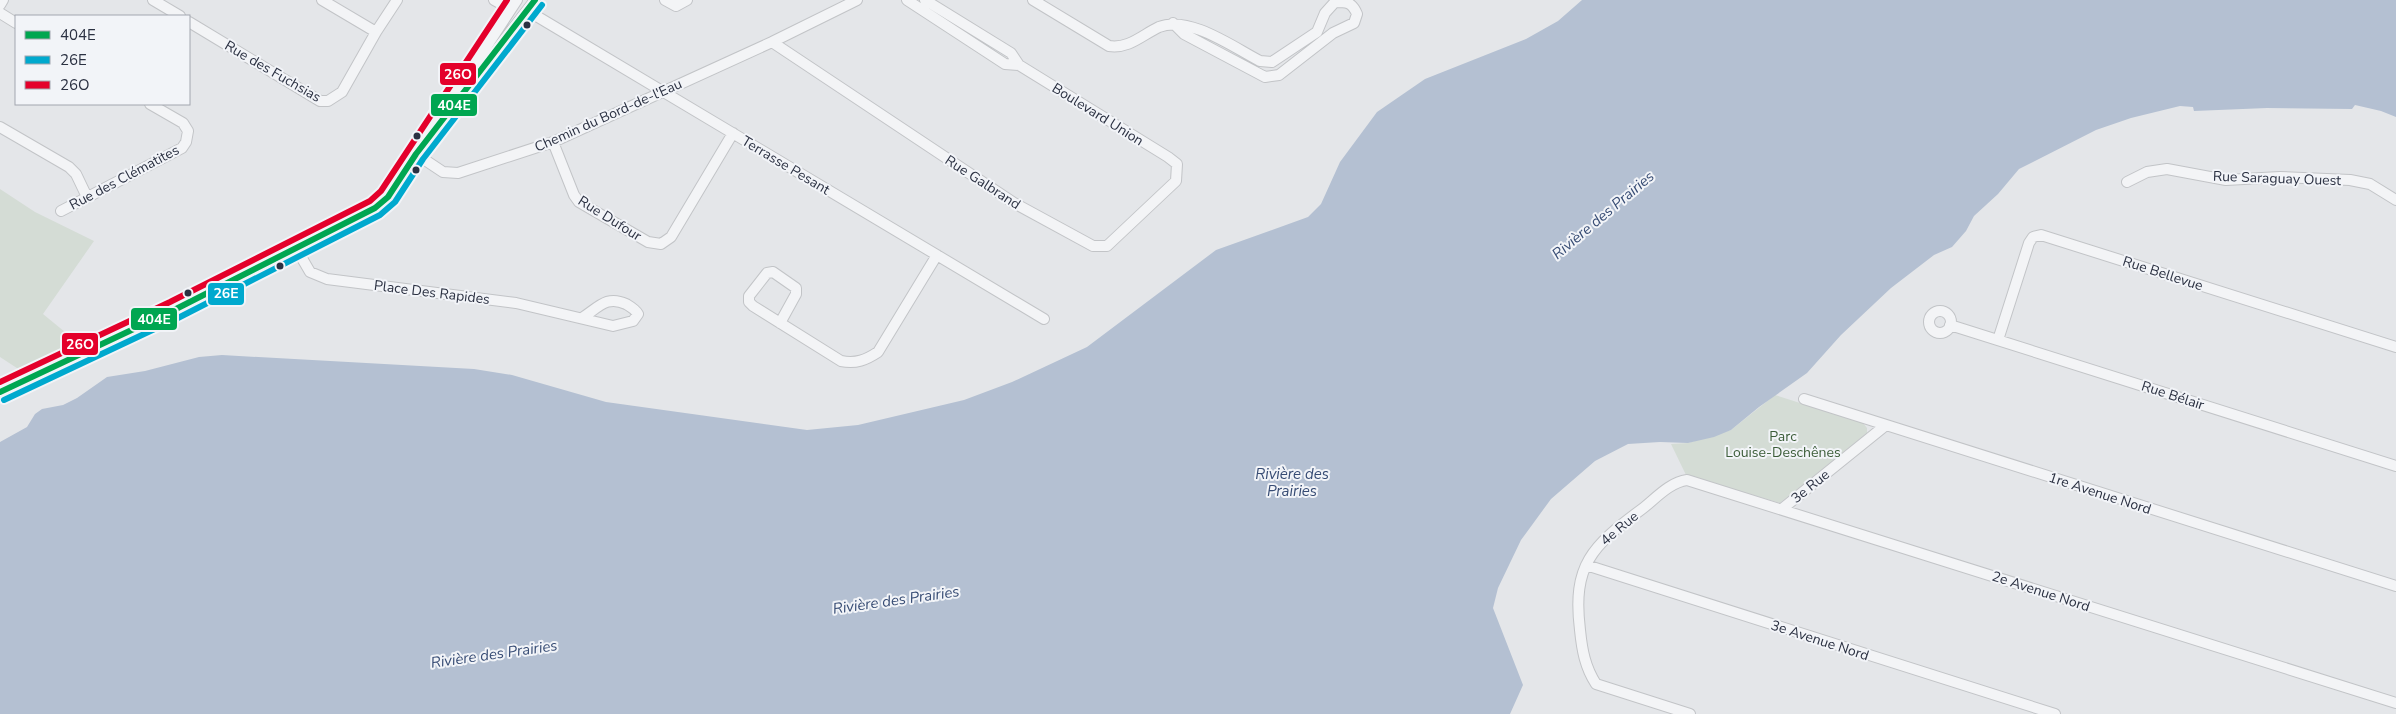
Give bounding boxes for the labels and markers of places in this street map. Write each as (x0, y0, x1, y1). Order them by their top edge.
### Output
unlabelled marker (522, 20, 532, 30)
unlabelled marker (412, 131, 422, 141)
unlabelled marker (411, 165, 421, 175)
unlabelled marker (275, 261, 285, 271)
unlabelled marker (183, 288, 193, 298)

